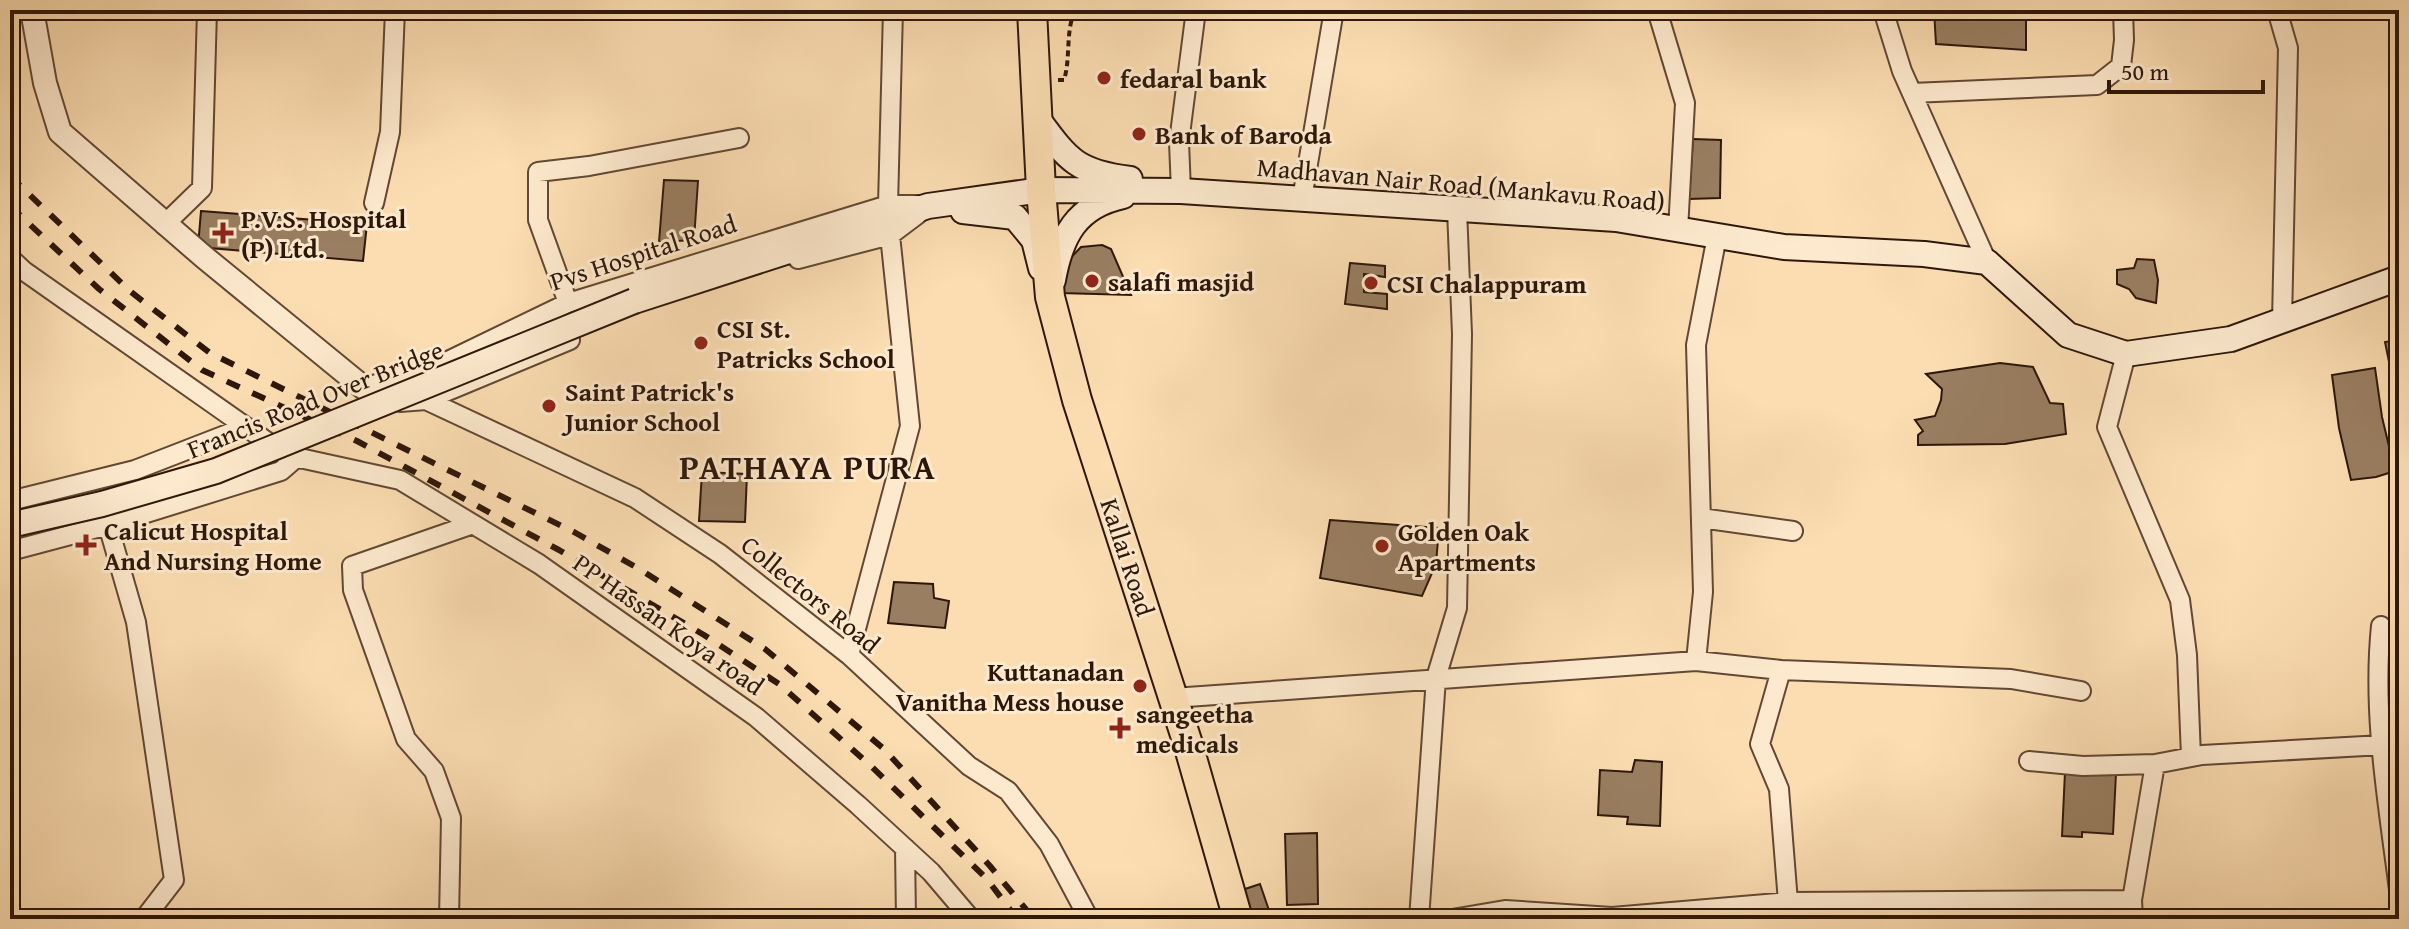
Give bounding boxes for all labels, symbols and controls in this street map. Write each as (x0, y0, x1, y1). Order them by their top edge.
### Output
scale bar (2109, 44, 2263, 94)
text: 50 m (2121, 54, 2169, 89)
place label: fedaral bank (1120, 59, 1267, 98)
marker: fedaral bank (1095, 69, 1113, 87)
place label: Bank of Baroda (1155, 115, 1333, 154)
marker: Bank of Baroda (1130, 125, 1148, 143)
street label: Madhavan Nair Road (Mankavu Road) (1255, 147, 1667, 221)
place label: P.V.S. Hospital (P) Ltd. (241, 199, 406, 268)
street label: Pvs Hospital Road (545, 203, 741, 301)
marker: P.V.S. Hospital (P) Ltd. (212, 222, 234, 244)
place label: salafi masjid (1108, 262, 1254, 301)
place label: CSI Chalappuram (1387, 264, 1587, 303)
marker: salafi masjid (1083, 272, 1101, 290)
marker: CSI Chalappuram (1362, 274, 1380, 292)
place label: CSI St. Patricks School (717, 309, 895, 378)
street label: Francis Road Over Bridge (181, 330, 449, 468)
marker: CSI St. Patricks School (692, 334, 710, 352)
place label: Saint Patrick's Junior School (561, 372, 734, 441)
marker: Saint Patrick's Junior School (540, 397, 558, 415)
district label: PATHAYA PURA (679, 442, 937, 491)
street label: Kallai Road (1091, 493, 1165, 621)
place label: Calicut Hospital And Nursing Home (104, 511, 322, 580)
place label: Golden Oak Apartments (1398, 512, 1536, 581)
street label: Collectors Road (733, 526, 889, 663)
marker: Calicut Hospital And Nursing Home (75, 534, 97, 556)
marker: Golden Oak Apartments (1373, 537, 1391, 555)
street label: PP Hassan Koya road (565, 543, 773, 705)
place label: Kuttanadan Vanitha Mess house (896, 652, 1125, 721)
marker: Kuttanadan Vanitha Mess house (1131, 677, 1149, 695)
place label: sangeetha medicals (1136, 694, 1254, 763)
marker: sangeetha medicals (1111, 719, 1129, 737)

